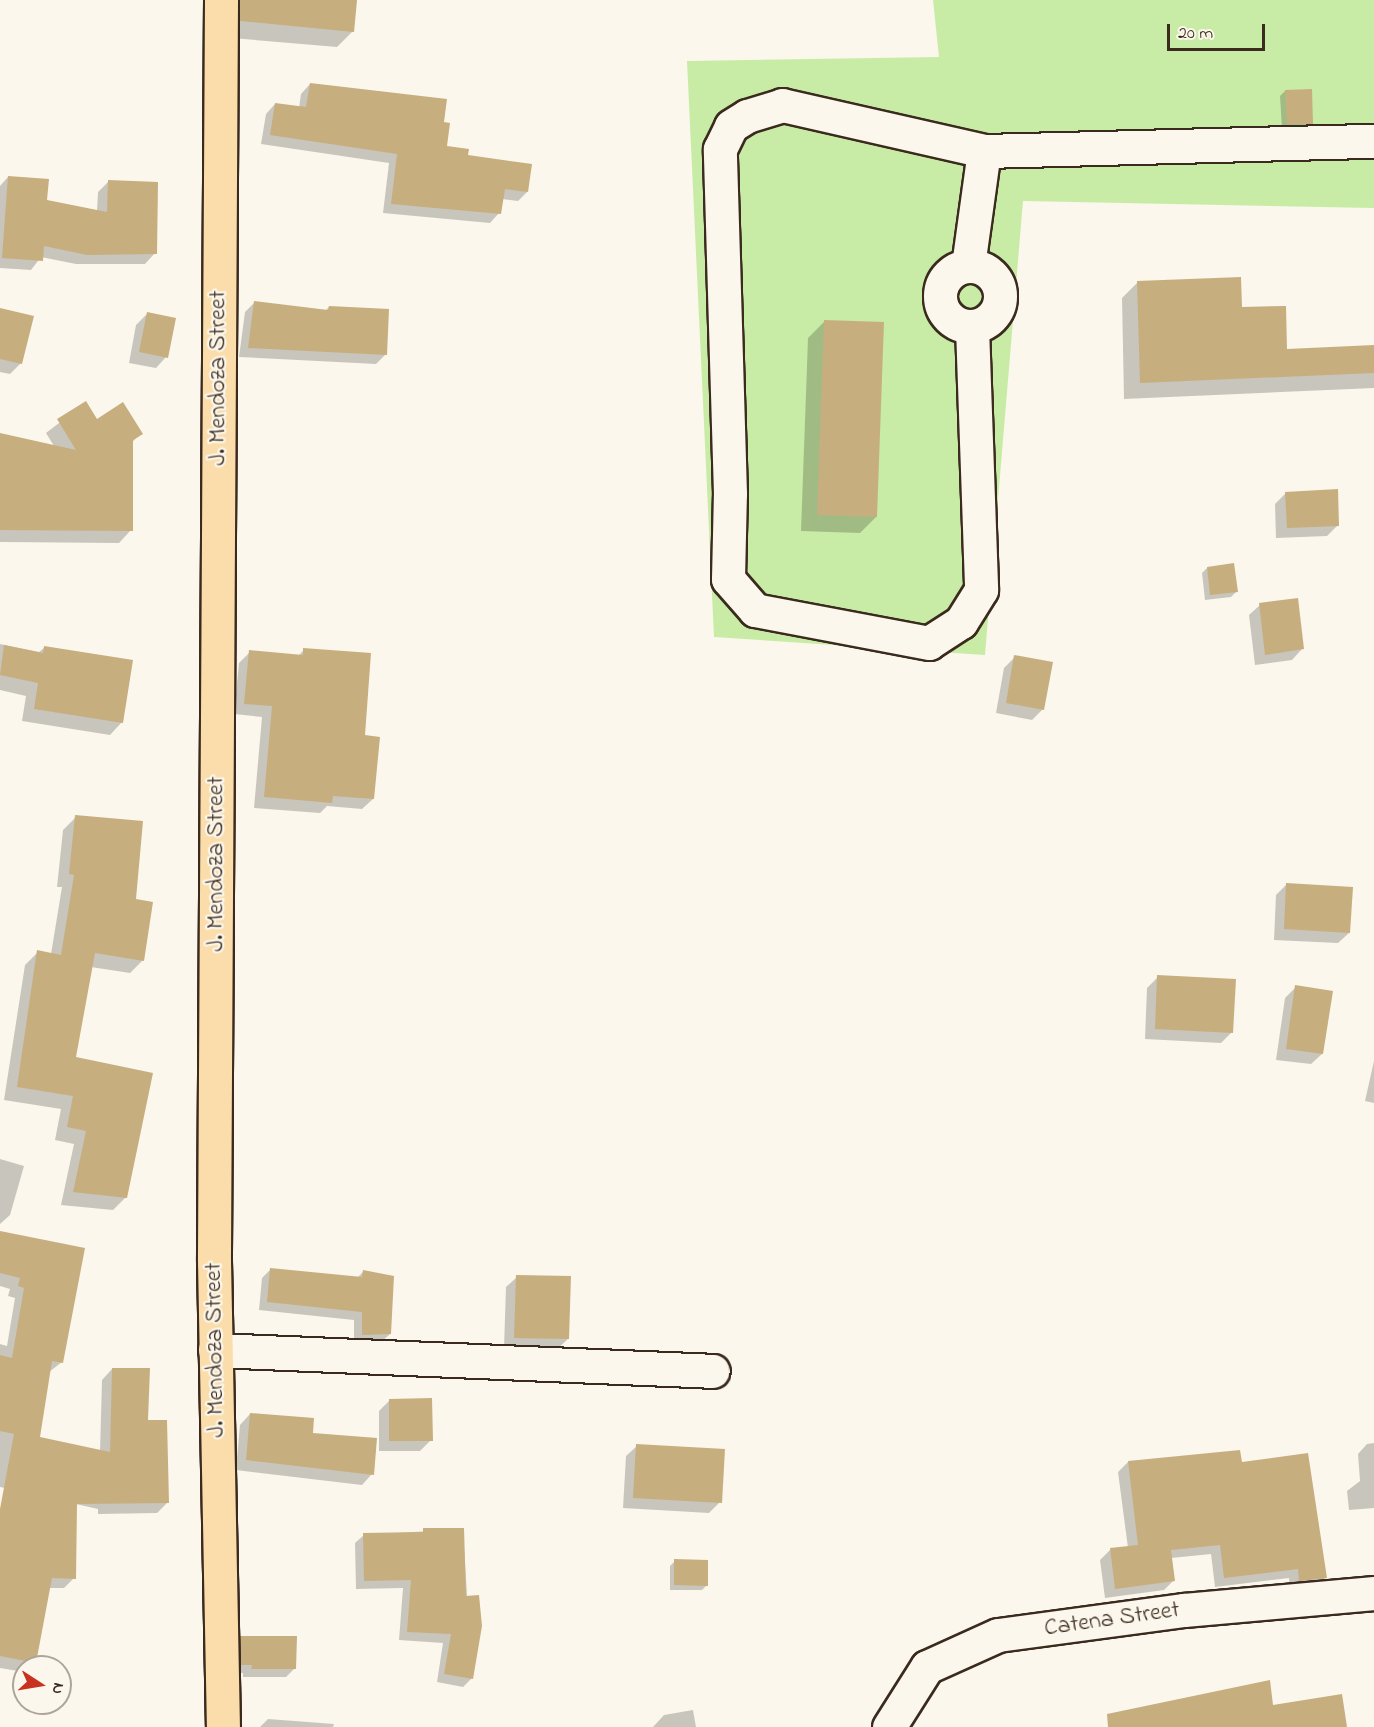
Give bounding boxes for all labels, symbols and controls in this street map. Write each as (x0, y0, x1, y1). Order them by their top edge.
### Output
scale bar (1170, 12, 1268, 50)
text: 20 m (1178, 21, 1213, 47)
street label: J. Mendoza Street (205, 290, 233, 466)
street label: J. Mendoza Street (203, 776, 231, 952)
street label: J. Mendoza Street (200, 1262, 232, 1438)
street label: Catena Street (1043, 1596, 1181, 1644)
north arrow (12, 1655, 72, 1715)
text: N (45, 1681, 71, 1696)

